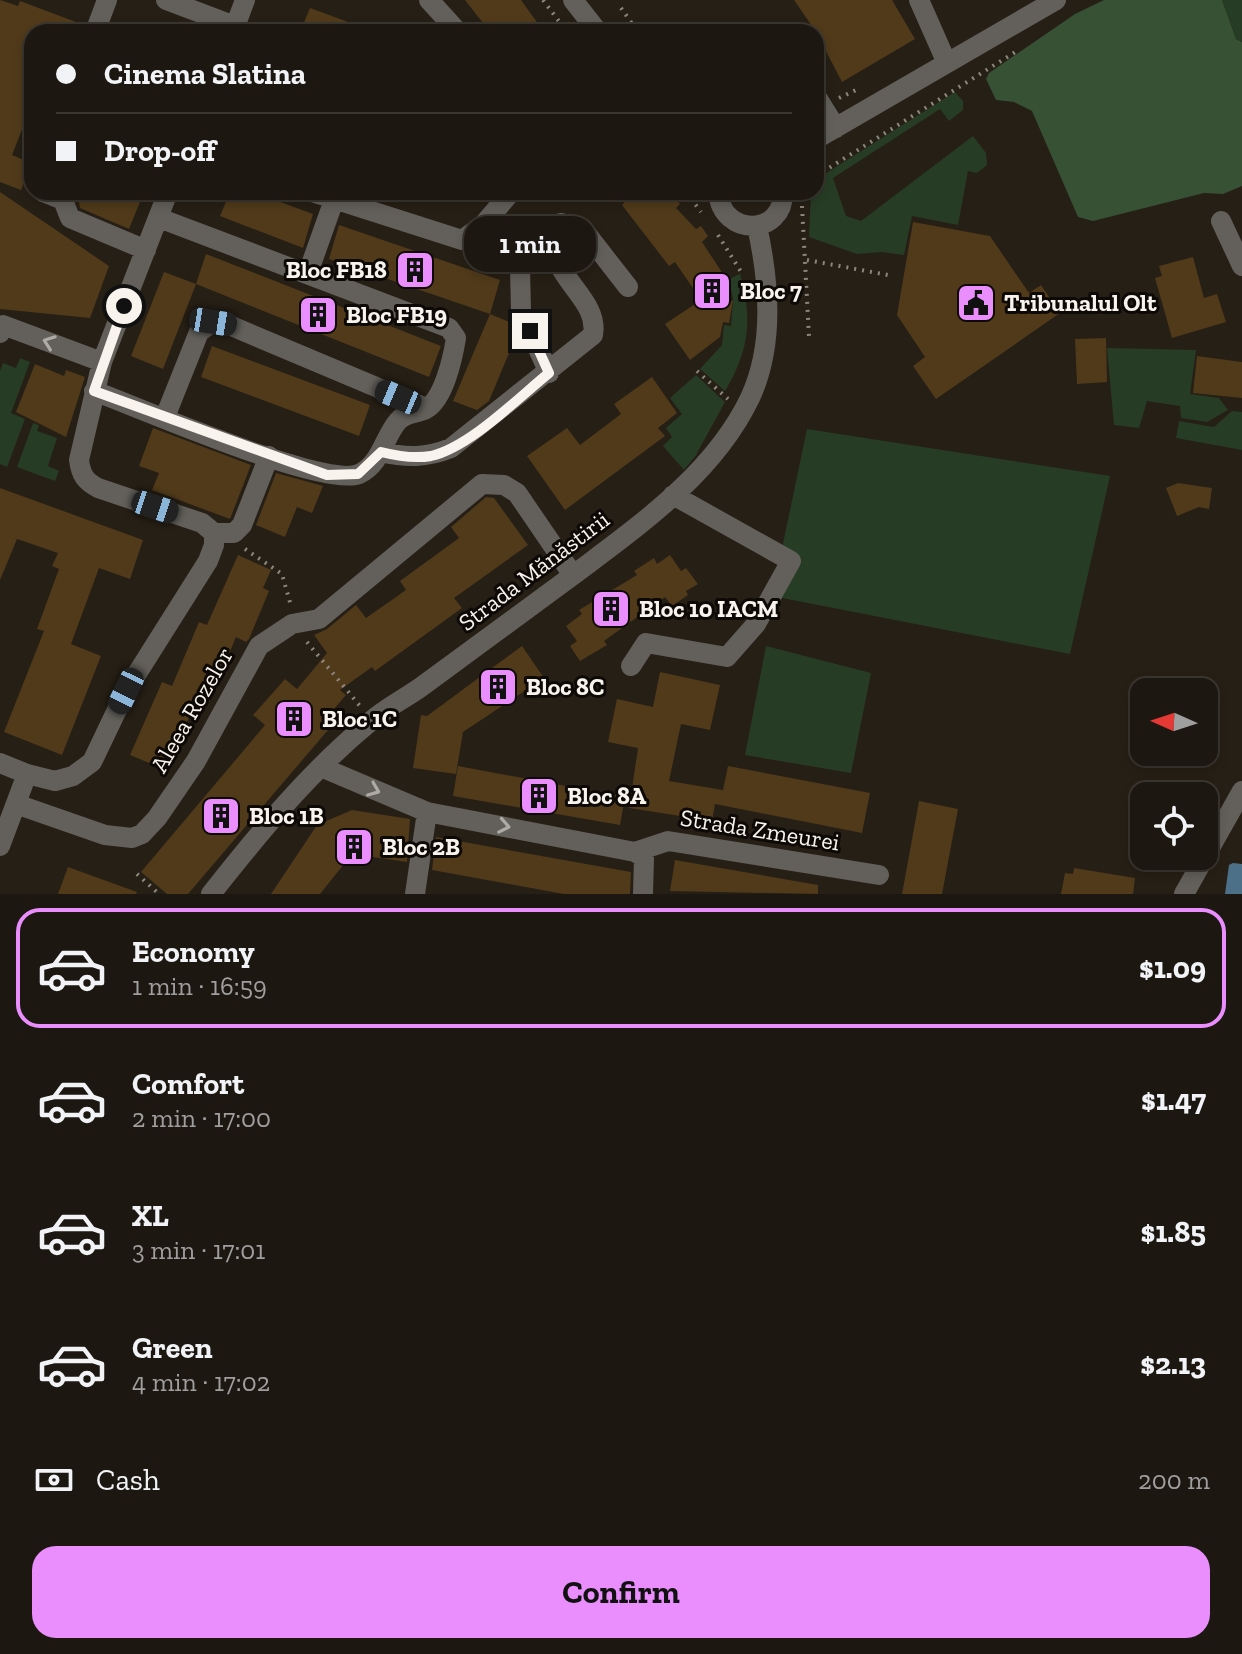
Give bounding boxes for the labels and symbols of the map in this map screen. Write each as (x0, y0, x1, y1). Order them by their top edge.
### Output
callout: 1 min (464, 215, 596, 271)
building icon: Bloc FB18 (394, 249, 436, 291)
place label: Bloc FB18 (286, 255, 387, 284)
building icon: Bloc 7 (691, 270, 733, 312)
place label: Bloc 7 (740, 276, 802, 305)
public building icon: Tribunalul Olt (955, 282, 997, 324)
route start (106, 288, 142, 324)
place label: Tribunalul Olt (1004, 288, 1157, 317)
building icon: Bloc FB19 (297, 294, 339, 336)
place label: Bloc FB19 (346, 300, 447, 329)
car (187, 306, 239, 338)
route end (512, 313, 548, 349)
one-way arrow (43, 336, 57, 352)
car (371, 377, 425, 417)
car (128, 488, 182, 526)
street label: Strada Mănăstirii (453, 504, 615, 637)
building icon: Bloc 10 IACM (590, 588, 632, 630)
place label: Bloc 10 IACM (639, 594, 778, 623)
street label: Aleea Rozelor (144, 642, 239, 777)
car (105, 664, 147, 718)
building icon: Bloc 8C (477, 666, 519, 708)
place label: Bloc 8C (526, 672, 605, 701)
north arrow (1130, 678, 1218, 766)
building icon: Bloc 1C (273, 698, 315, 740)
place label: Bloc 1C (322, 704, 397, 733)
building icon: Bloc 8A (518, 775, 560, 817)
one-way arrow (366, 780, 380, 796)
place label: Bloc 8A (567, 781, 647, 810)
building icon: Bloc 1B (200, 795, 242, 837)
place label: Bloc 1B (249, 801, 324, 830)
street label: Strada Zmeurei (678, 803, 842, 856)
one-way arrow (497, 817, 510, 834)
building icon: Bloc 2B (333, 826, 375, 868)
place label: Bloc 2B (382, 832, 460, 861)

